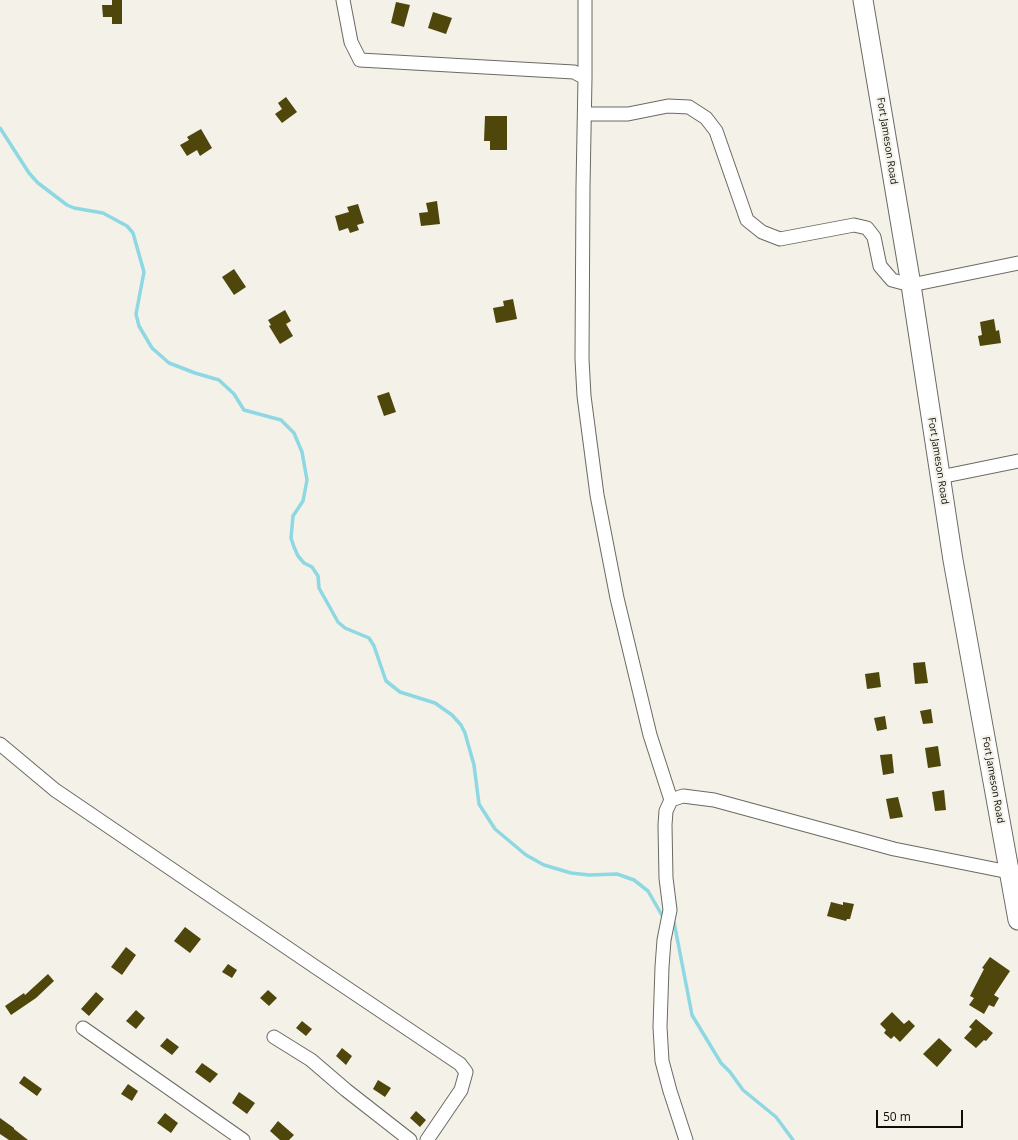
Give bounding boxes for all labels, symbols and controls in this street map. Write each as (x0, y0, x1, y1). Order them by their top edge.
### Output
street label: Fort Jameson Road (874, 97, 900, 185)
street label: Fort Jameson Road (925, 417, 951, 505)
street label: Fort Jameson Road (979, 736, 1007, 824)
scale bar (878, 1102, 965, 1128)
text: 50 m (883, 1108, 911, 1125)

